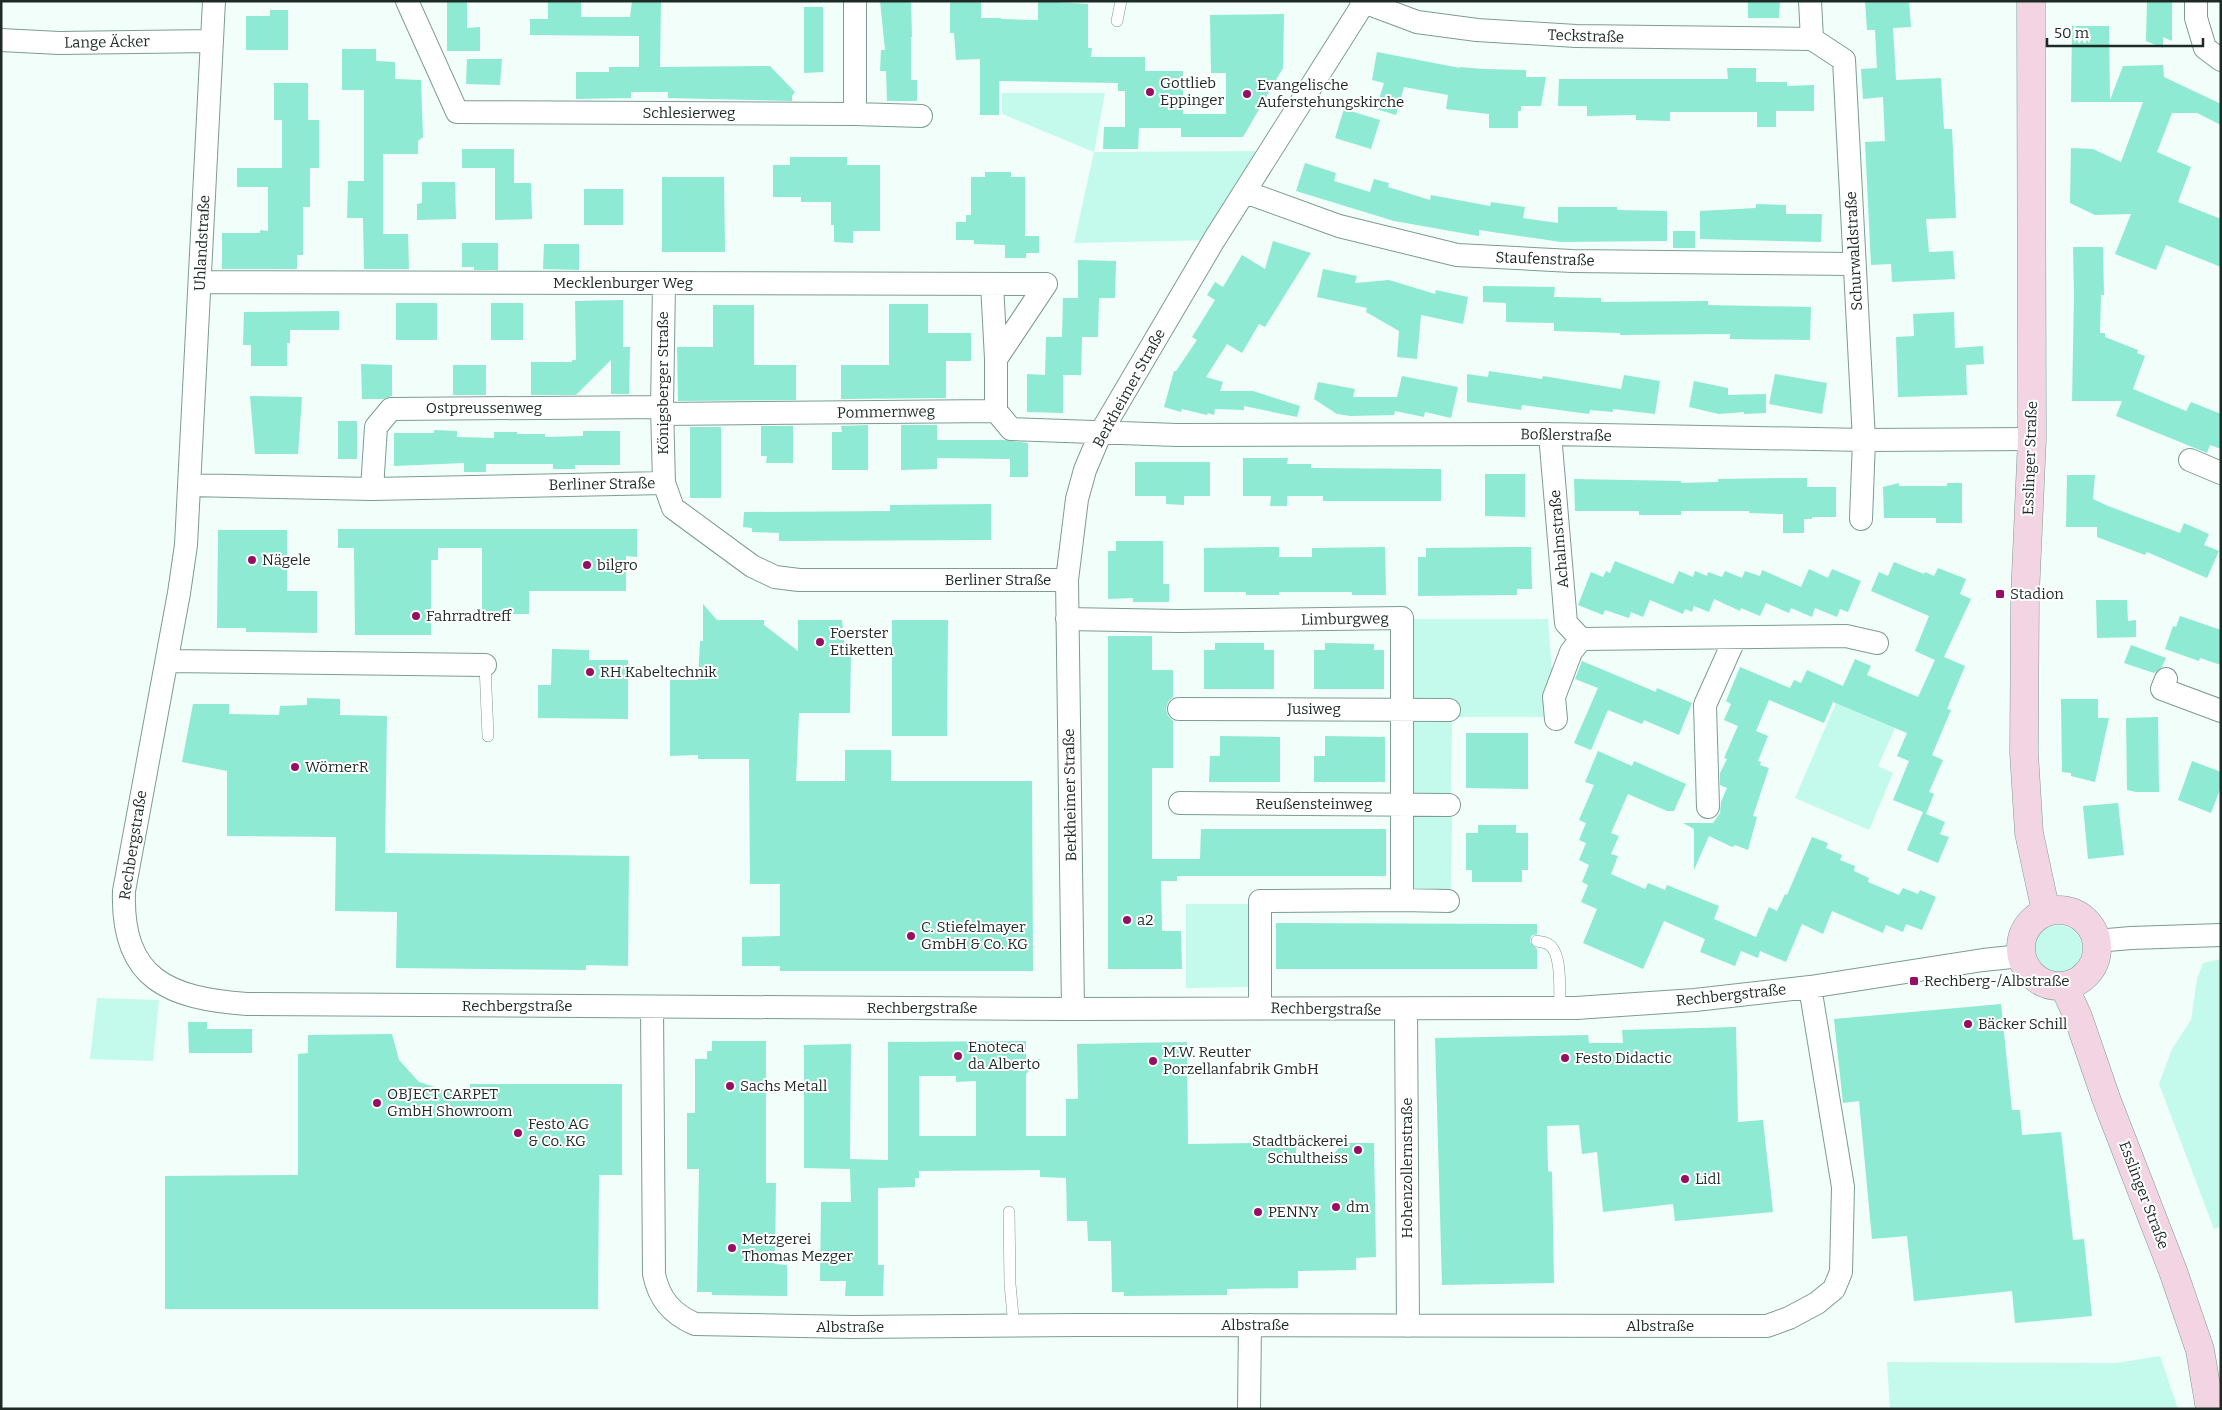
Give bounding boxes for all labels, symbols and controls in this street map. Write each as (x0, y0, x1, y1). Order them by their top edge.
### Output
scale bar (2047, 15, 2203, 47)
text: 50 m (2054, 24, 2090, 42)
street label: Teckstraße (1547, 26, 1625, 46)
street label: Lange Äcker (64, 32, 150, 52)
place label: Gottlieb Eppinger (1160, 74, 1224, 109)
place label: Evangelische Auferstehungskirche (1257, 76, 1404, 111)
marker: Gottlieb Eppinger (1144, 86, 1156, 98)
marker: Evangelische Auferstehungskirche (1241, 88, 1253, 100)
street label: Schlesierweg (643, 104, 735, 122)
street label: Schurwaldstraße (1842, 191, 1866, 311)
street label: Uhlandstraße (190, 195, 214, 291)
street label: Staufenstraße (1495, 248, 1595, 270)
street label: Mecklenburger Weg (553, 274, 693, 292)
street label: Königsberger Straße (654, 311, 672, 455)
street label: Berkheimer Straße (1089, 326, 1169, 450)
street label: Ostpreussenweg (426, 399, 542, 417)
street label: Esslinger Straße (2019, 401, 2041, 515)
street label: Pommernweg (837, 402, 935, 422)
street label: Boßlerstraße (1520, 425, 1612, 445)
street label: Berliner Straße (549, 474, 655, 494)
street label: Achalmstraße (1546, 489, 1572, 589)
place label: Nägele (262, 551, 311, 569)
marker: Nägele (246, 554, 258, 566)
place label: bilgro (597, 556, 638, 574)
marker: bilgro (581, 559, 593, 571)
street label: Berliner Straße (945, 571, 1051, 589)
place label: Stadion (2010, 585, 2064, 603)
marker: Stadion (1994, 588, 2006, 600)
place label: Fahrradtreff (426, 607, 513, 625)
street label: Limburgweg (1301, 609, 1389, 629)
marker: Fahrradtreff (410, 610, 422, 622)
place label: Foerster Etiketten (830, 624, 894, 659)
marker: Foerster Etiketten (814, 636, 826, 648)
place label: RH Kabeltechnik (600, 663, 717, 681)
marker: RH Kabeltechnik (584, 666, 596, 678)
street label: Jusiweg (1286, 700, 1341, 718)
street label: Berkheimer Straße (1060, 728, 1080, 862)
place label: WörnerR (305, 758, 369, 776)
marker: WörnerR (289, 761, 301, 773)
street label: Rechbergstraße (115, 789, 151, 901)
street label: Reußensteinweg (1256, 795, 1372, 813)
place label: a2 (1137, 911, 1153, 929)
marker: a2 (1121, 914, 1133, 926)
place label: C. Stiefelmayer GmbH & Co. KG (921, 918, 1028, 953)
marker: C. Stiefelmayer GmbH & Co. KG (905, 930, 917, 942)
place label: Rechberg-/Albstraße (1924, 972, 2069, 990)
marker: Rechberg-/Albstraße (1908, 975, 1920, 987)
street label: Rechbergstraße (1675, 980, 1787, 1010)
street label: Rechbergstraße (462, 997, 572, 1015)
street label: Rechbergstraße (867, 999, 977, 1017)
street label: Rechbergstraße (1270, 999, 1382, 1019)
place label: Bäcker Schill (1978, 1015, 2067, 1033)
marker: Bäcker Schill (1962, 1018, 1974, 1030)
place label: Enoteca da Alberto (968, 1038, 1040, 1073)
place label: M.W. Reutter Porzellanfabrik GmbH (1163, 1043, 1319, 1078)
place label: Festo Didactic (1575, 1049, 1672, 1067)
marker: Enoteca da Alberto (952, 1050, 964, 1062)
marker: Festo Didactic (1559, 1052, 1571, 1064)
marker: M.W. Reutter Porzellanfabrik GmbH (1147, 1055, 1159, 1067)
place label: Sachs Metall (740, 1077, 827, 1095)
marker: Sachs Metall (724, 1080, 736, 1092)
place label: OBJECT CARPET GmbH Showroom (387, 1085, 513, 1120)
marker: OBJECT CARPET GmbH Showroom (371, 1097, 383, 1109)
street label: Hohenzollernstraße (1398, 1098, 1416, 1238)
place label: Festo AG & Co. KG (528, 1115, 589, 1150)
marker: Festo AG & Co. KG (512, 1127, 524, 1139)
place label: Stadtbäckerei Schultheiss (1252, 1132, 1349, 1167)
street label: Esslinger Straße (2115, 1139, 2173, 1251)
marker: Stadtbäckerei Schultheiss (1352, 1144, 1364, 1156)
place label: Lidl (1695, 1170, 1721, 1188)
marker: Lidl (1679, 1173, 1691, 1185)
place label: dm (1346, 1198, 1370, 1216)
marker: dm (1330, 1201, 1342, 1213)
place label: PENNY (1268, 1203, 1319, 1221)
marker: PENNY (1252, 1206, 1264, 1218)
place label: Metzgerei Thomas Mezger (742, 1230, 853, 1265)
marker: Metzgerei Thomas Mezger (726, 1242, 738, 1254)
street label: Albstraße (1221, 1316, 1289, 1334)
street label: Albstraße (1626, 1317, 1694, 1335)
street label: Albstraße (816, 1318, 884, 1336)

